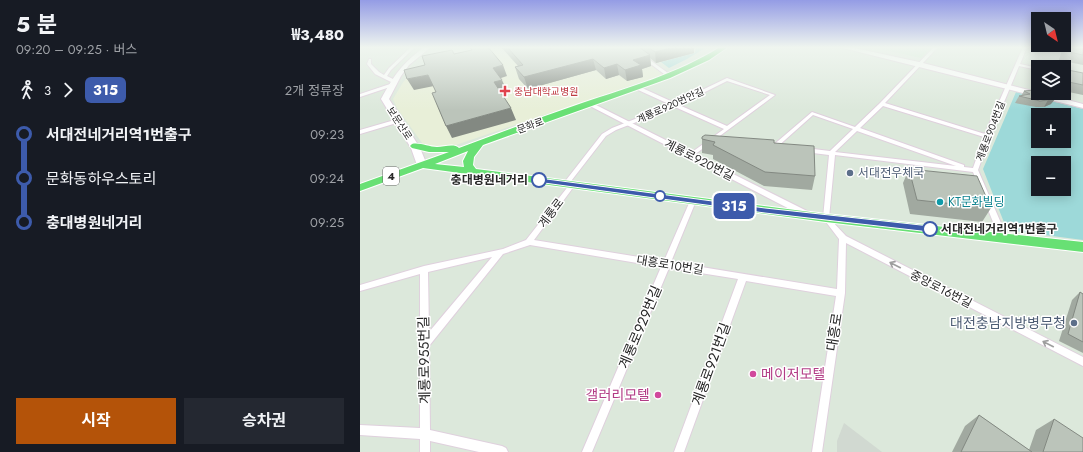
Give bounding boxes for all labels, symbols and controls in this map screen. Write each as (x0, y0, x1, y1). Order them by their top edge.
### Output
text: 5 분 (16, 8, 57, 40)
north arrow (1031, 12, 1071, 52)
map controls (1031, 12, 1071, 196)
text: ₩3,480 (291, 24, 344, 46)
text: 09:20 – 09:25 · 버스 (16, 40, 137, 59)
button: layers (1031, 60, 1071, 100)
icon: walk (16, 79, 38, 101)
icon: forward (57, 79, 79, 101)
text: 315 (93, 80, 118, 100)
text: 3 (44, 81, 51, 100)
text: 2개 정류장 (285, 81, 344, 100)
place label: 충남대학교병원 (514, 84, 578, 99)
street label: 계룡로920번안길 (634, 84, 706, 127)
marker: 충남대학교병원 (499, 85, 511, 97)
street label: 계룡로904번길 (972, 99, 1009, 164)
street label: 보문산로 (383, 104, 416, 143)
button: + (1031, 108, 1071, 148)
street label: 문화로 (515, 114, 546, 137)
text: 서대전네거리역1번출구 (46, 124, 192, 146)
text: 09:23 (310, 125, 344, 144)
street label: 계룡로920번길 (661, 135, 737, 185)
button: − (1031, 156, 1071, 196)
place label: 서대전우체국 (858, 164, 924, 182)
road number: 4 (383, 167, 399, 185)
text: 문화동하우스토리 (46, 168, 156, 190)
marker: 서대전우체국 (845, 168, 855, 178)
text: 09:24 (310, 169, 344, 188)
place label: 충대병원네거리 (451, 171, 528, 189)
marker: 충대병원네거리 (531, 172, 547, 188)
unlabelled marker (654, 190, 666, 202)
line badge: 315 (711, 193, 757, 219)
place label: KT문화빌딩 (948, 193, 1005, 211)
street label: 계룡로 (534, 194, 568, 232)
text: 315 (722, 196, 746, 216)
marker: KT문화빌딩 (935, 197, 945, 207)
text: 충대병원네거리 (46, 212, 143, 234)
text: 09:25 (310, 213, 344, 232)
place label: 서대전네거리역1번출구 (941, 220, 1058, 238)
marker: 서대전네거리역1번출구 (922, 221, 938, 237)
street label: 대흥로10번길 (635, 251, 705, 279)
one-way arrow (890, 261, 902, 269)
street label: 중앙로16번길 (907, 266, 975, 312)
street label: 계룡로929번길 (614, 282, 666, 372)
street label: 대흥로 (821, 311, 847, 353)
place label: 대전충남지방병무청 (950, 313, 1066, 333)
street label: 계룡로955번길 (413, 316, 435, 404)
marker: 대전충남지방병무청 (1069, 318, 1079, 328)
street label: 계룡로921번길 (687, 320, 735, 408)
one-way arrow (1043, 340, 1055, 347)
place label: 메이저모텔 (761, 364, 825, 384)
marker: 메이저모텔 (748, 369, 758, 379)
place label: 갤러리모텔 (586, 385, 650, 405)
marker: 갤러리모텔 (653, 390, 663, 400)
button: 시작 (16, 398, 176, 444)
button: 승차권 (184, 398, 344, 444)

